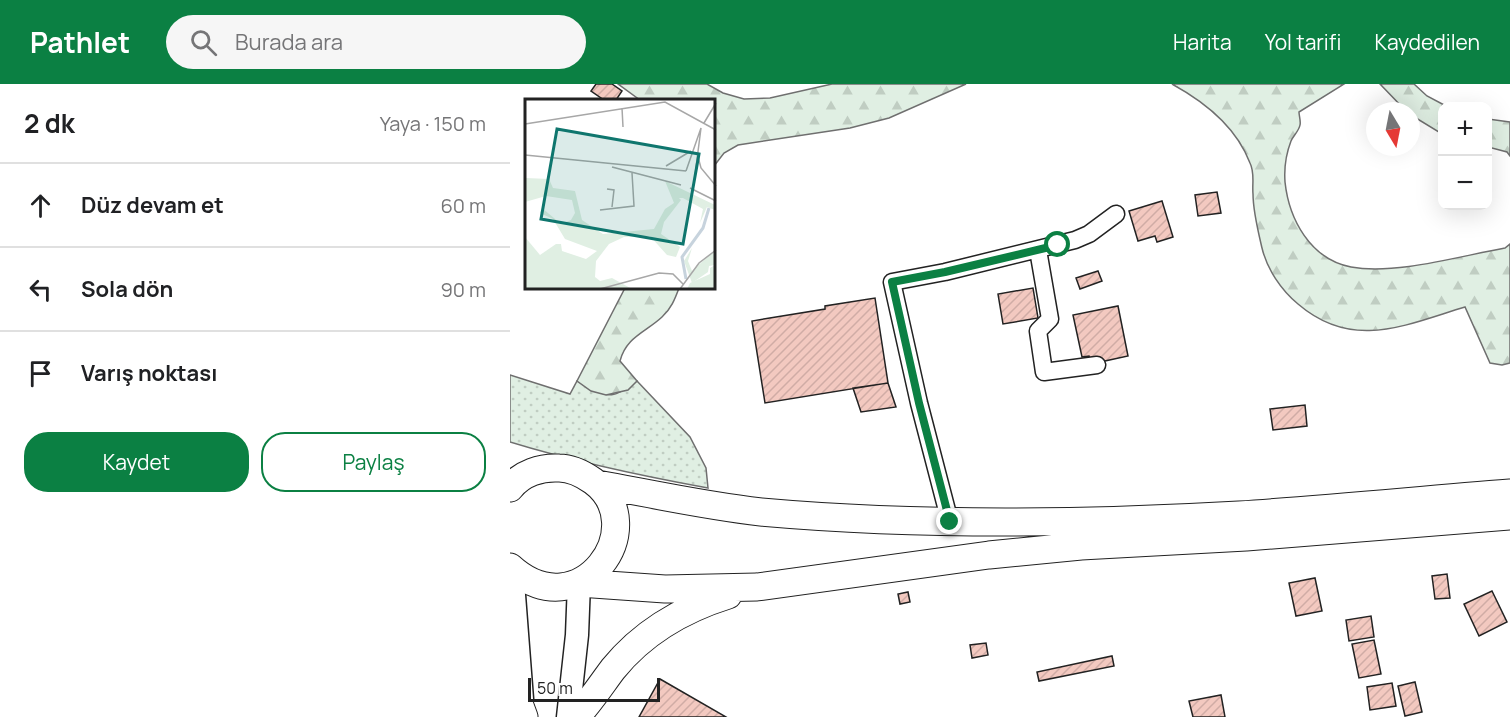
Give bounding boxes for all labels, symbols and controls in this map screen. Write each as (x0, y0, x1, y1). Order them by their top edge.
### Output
search box (166, 15, 586, 69)
text: Pathlet (30, 23, 130, 61)
icon: search (187, 26, 220, 59)
text: Burada ara (235, 27, 343, 57)
text: Harita (1173, 28, 1232, 56)
text: Yol tarifi (1265, 28, 1341, 56)
text: Kaydedilen (1374, 28, 1480, 56)
inset map (525, 99, 716, 290)
north arrow (1366, 102, 1420, 156)
map controls (1438, 102, 1492, 210)
button: + (1438, 102, 1492, 156)
text: 2 dk (24, 105, 75, 141)
text: Yaya · 150 m (380, 110, 486, 137)
button: − (1438, 156, 1492, 210)
icon: ahead (24, 189, 57, 222)
text: Düz devam et (81, 190, 224, 220)
text: 60 m (440, 192, 486, 219)
route start (1044, 231, 1070, 257)
icon: left (24, 273, 57, 306)
text: Sola dön (81, 274, 173, 304)
text: 90 m (440, 276, 486, 303)
icon: arrive (24, 357, 57, 390)
text: Varış noktası (81, 358, 217, 388)
button: Kaydet (24, 432, 249, 492)
button: Paylaş (261, 432, 486, 492)
route end (936, 508, 962, 534)
scale bar (528, 675, 660, 702)
text: 50 m (537, 677, 573, 699)

